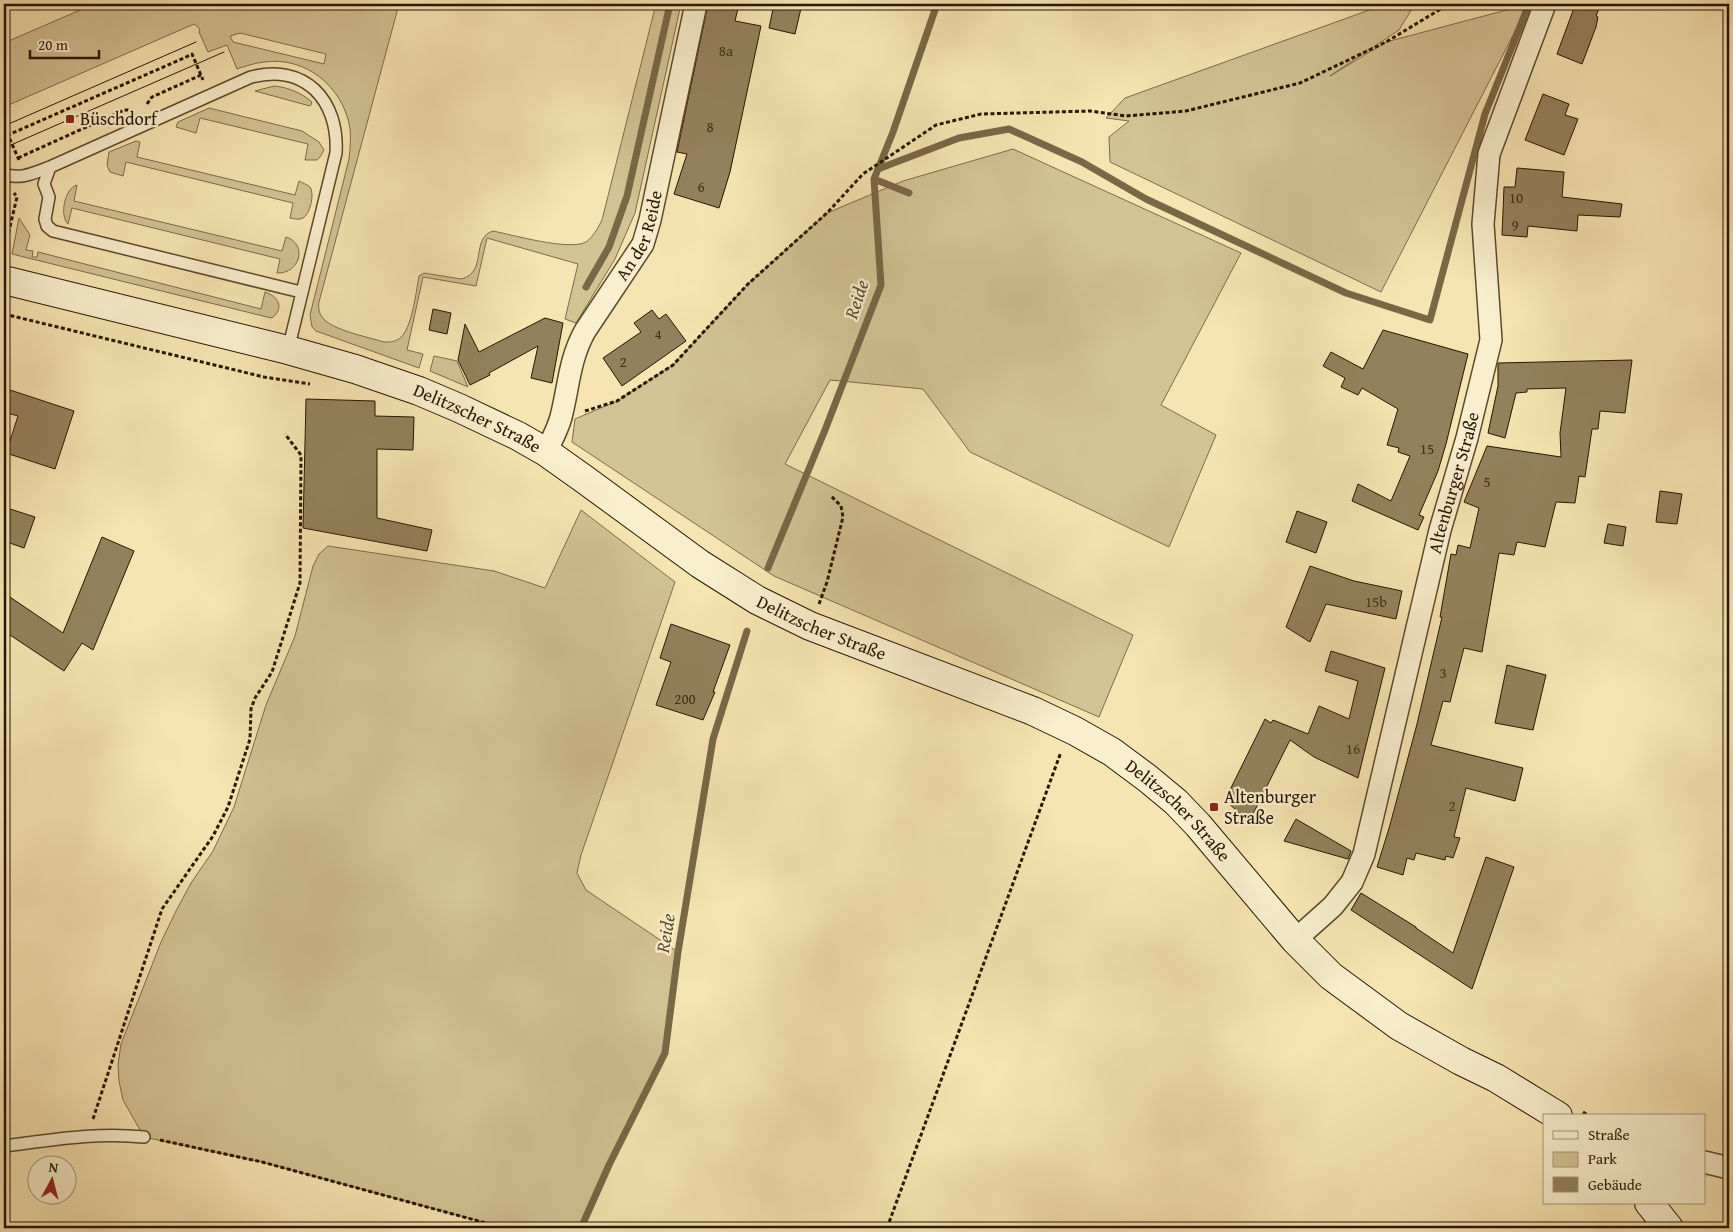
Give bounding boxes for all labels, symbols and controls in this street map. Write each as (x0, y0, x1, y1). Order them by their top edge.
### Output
scale bar (30, 28, 99, 60)
text: 20 m (38, 34, 69, 55)
house number: 8a (719, 40, 733, 61)
place label: Büschdorf (80, 105, 159, 132)
marker: Büschdorf (64, 113, 76, 125)
house number: 8 (706, 116, 714, 137)
house number: 6 (697, 176, 705, 197)
house number: 10 (1509, 187, 1523, 208)
street label: An der Reide (608, 188, 669, 286)
house number: 9 (1511, 214, 1519, 235)
water label: Reide (836, 276, 876, 323)
house number: 4 (654, 323, 662, 344)
house number: 2 (619, 351, 627, 372)
street label: Delitzscher Straße (409, 376, 546, 460)
street label: Altenburger Straße (1421, 409, 1486, 556)
house number: 15 (1420, 438, 1434, 459)
house number: 5 (1483, 471, 1491, 492)
street label: Delitzscher Straße (752, 588, 890, 667)
house number: 15b (1365, 591, 1387, 612)
house number: 3 (1439, 662, 1447, 683)
house number: 200 (674, 688, 696, 709)
house number: 16 (1346, 738, 1360, 759)
street label: Delitzscher Straße (1120, 752, 1238, 868)
place label: Altenburger Straße (1224, 783, 1317, 831)
house number: 2 (1448, 795, 1456, 816)
marker: Altenburger Straße (1208, 801, 1220, 813)
water label: Reide (648, 911, 682, 956)
legend (1543, 1114, 1706, 1204)
text: Straße (1588, 1124, 1630, 1145)
text: Park (1588, 1148, 1617, 1169)
north arrow (28, 1154, 78, 1204)
text: N (48, 1157, 60, 1178)
text: Gebäude (1588, 1174, 1642, 1195)

